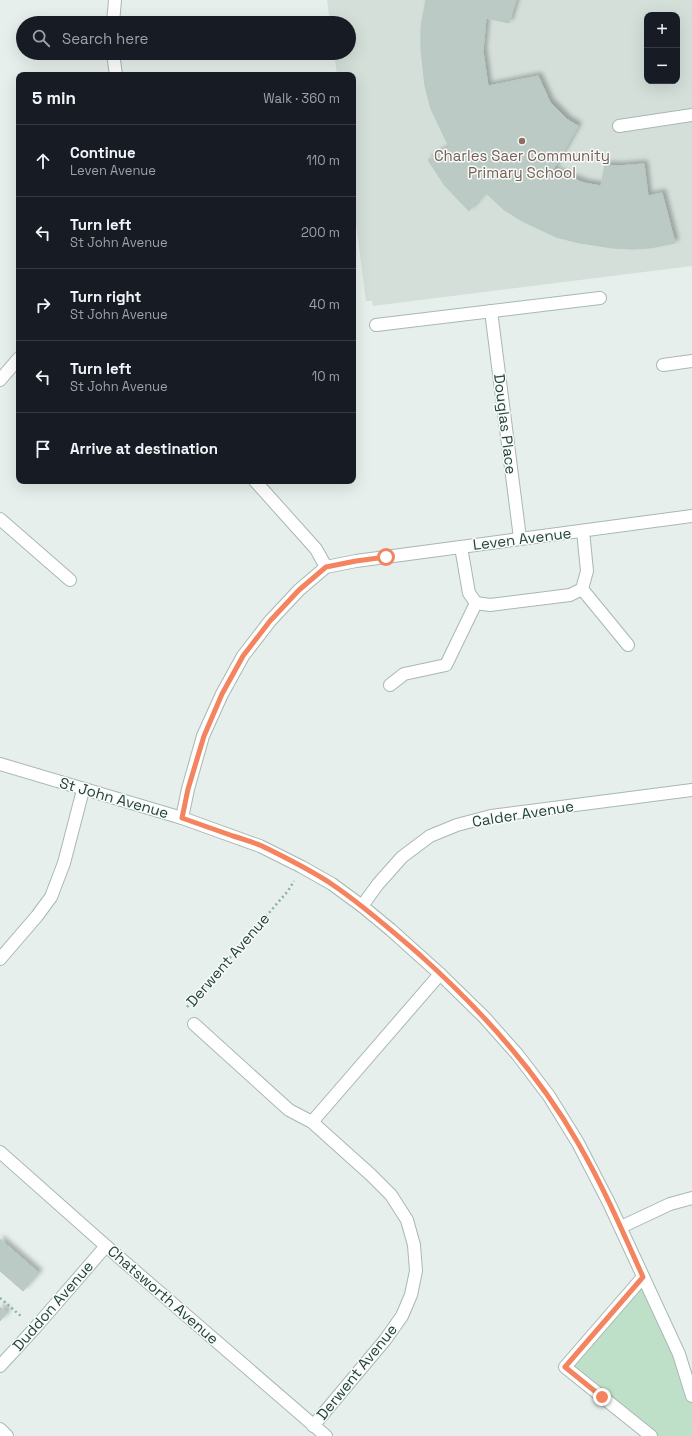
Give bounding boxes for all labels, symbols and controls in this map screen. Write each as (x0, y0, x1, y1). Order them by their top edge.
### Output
map controls (644, 12, 680, 84)
button: + (644, 12, 680, 48)
search box (16, 16, 356, 60)
icon: search (30, 27, 52, 49)
text: Search here (62, 29, 148, 48)
button: − (644, 48, 680, 84)
text: 5 min (32, 87, 76, 109)
text: Walk · 360 m (263, 90, 340, 107)
marker: Charles Saer Community Primary School (517, 136, 527, 146)
text: Continue (70, 143, 136, 162)
place label: Charles Saer Community Primary School (434, 146, 610, 182)
icon: ahead (32, 150, 54, 172)
text: 110 m (306, 152, 340, 169)
text: Leven Avenue (70, 162, 156, 179)
text: Turn left (70, 215, 132, 234)
icon: left (32, 222, 54, 244)
text: 200 m (301, 224, 340, 241)
text: St John Avenue (70, 234, 168, 251)
text: Turn right (70, 287, 141, 306)
icon: right (32, 294, 54, 316)
text: 40 m (309, 296, 340, 313)
text: St John Avenue (70, 306, 168, 323)
text: Turn left (70, 359, 132, 378)
icon: left (32, 366, 54, 388)
text: 10 m (312, 368, 340, 385)
street label: Douglas Place (490, 373, 521, 475)
text: St John Avenue (70, 378, 168, 395)
icon: arrive (32, 438, 54, 460)
text: Arrive at destination (70, 439, 218, 458)
street label: Leven Avenue (472, 523, 572, 554)
route start (377, 548, 395, 566)
street label: St John Avenue (57, 773, 171, 822)
street label: Calder Avenue (471, 796, 575, 831)
street label: Derwent Avenue (182, 909, 273, 1010)
street label: Chatsworth Avenue (104, 1241, 223, 1348)
street label: Duddon Avenue (8, 1257, 97, 1355)
street label: Derwent Avenue (312, 1320, 401, 1423)
route end (593, 1388, 611, 1406)

